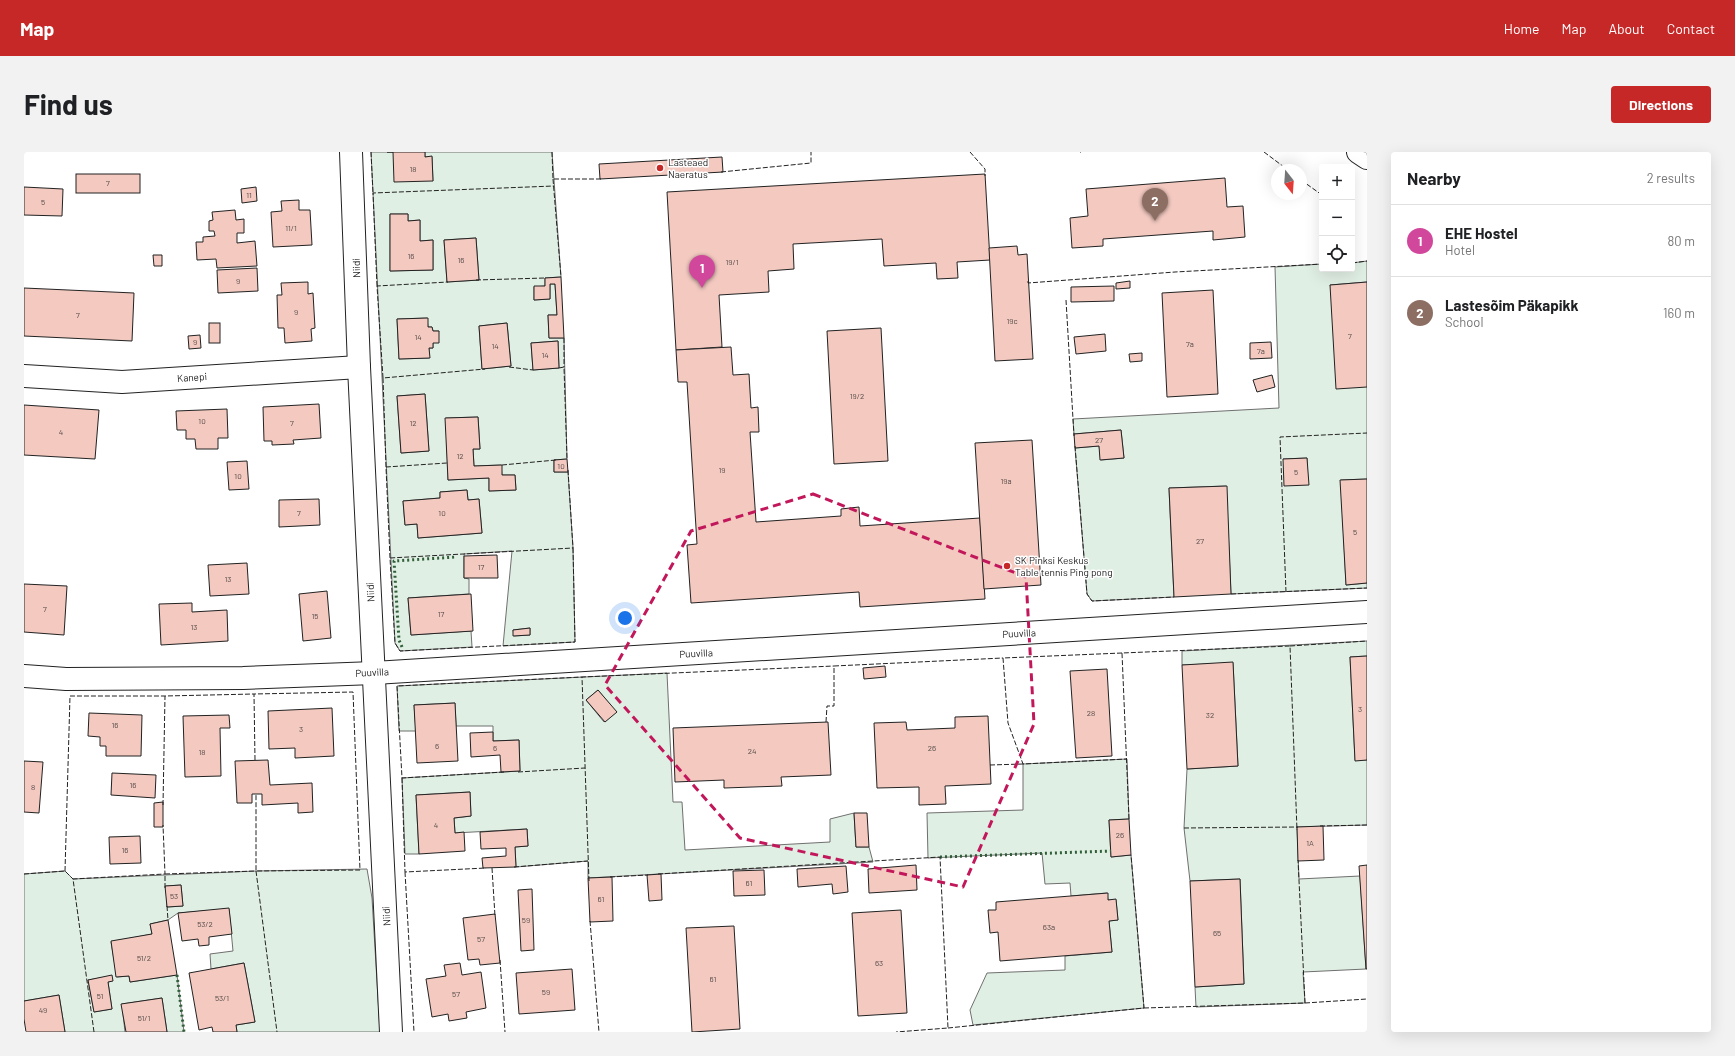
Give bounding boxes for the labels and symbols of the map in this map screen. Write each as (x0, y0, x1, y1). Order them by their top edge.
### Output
place label: Lasteaed Naeratus (668, 156, 708, 180)
marker: Lasteaed Naeratus (655, 163, 665, 173)
house number: 18 (410, 164, 416, 174)
north arrow (1271, 164, 1307, 200)
house number: 7 (106, 178, 110, 188)
pin: 2 (1142, 188, 1168, 221)
house number: 11 (246, 190, 252, 200)
house number: 5 (41, 197, 45, 207)
house number: 11/1 (285, 223, 297, 233)
house number: 16 (408, 251, 414, 261)
house number: 16 (458, 255, 464, 265)
pin: 1 (689, 255, 715, 288)
house number: 19/1 (726, 257, 739, 267)
street label: Niidi (350, 258, 362, 278)
house number: 9 (236, 276, 240, 286)
house number: 9 (294, 307, 298, 317)
house number: 7 (76, 310, 80, 320)
house number: 19c (1006, 316, 1018, 326)
house number: 7 (1348, 331, 1352, 341)
house number: 14 (414, 332, 422, 342)
house number: 9 (193, 337, 197, 347)
house number: 7a (1186, 339, 1194, 349)
house number: 14 (491, 341, 499, 351)
house number: 7a (1257, 346, 1265, 356)
house number: 14 (541, 350, 549, 360)
street label: Kanepi (177, 370, 207, 384)
house number: 19/2 (850, 391, 864, 401)
house number: 10 (198, 416, 206, 426)
house number: 7 (290, 418, 294, 428)
house number: 12 (409, 418, 417, 428)
house number: 4 (59, 427, 63, 437)
house number: 27 (1095, 435, 1103, 445)
house number: 12 (456, 451, 464, 461)
house number: 10 (557, 461, 565, 471)
house number: 19 (719, 465, 725, 475)
house number: 5 (1294, 467, 1298, 477)
house number: 10 (234, 471, 242, 481)
house number: 19a (1000, 476, 1012, 486)
house number: 7 (297, 508, 301, 518)
house number: 10 (438, 508, 446, 518)
house number: 5 (1353, 527, 1357, 537)
house number: 27 (1196, 536, 1204, 546)
place label: SK Pinksi Keskus Table tennis Ping pong (1015, 554, 1113, 578)
marker: SK Pinksi Keskus Table tennis Ping pong (1002, 561, 1012, 571)
house number: 17 (478, 562, 485, 572)
house number: 13 (225, 574, 231, 584)
street label: Niidi (363, 582, 377, 602)
house number: 7 (43, 604, 47, 614)
your location (615, 608, 635, 628)
house number: 17 (438, 609, 445, 619)
house number: 15 (312, 611, 318, 621)
house number: 13 (191, 622, 197, 632)
street label: Puuvilla (1002, 626, 1036, 640)
street label: Puuvilla (679, 646, 713, 660)
street label: Puuvilla (355, 665, 389, 679)
house number: 3 (1358, 704, 1362, 714)
house number: 28 (1087, 708, 1095, 718)
house number: 32 (1206, 710, 1214, 720)
house number: 16 (112, 720, 118, 730)
house number: 3 (299, 724, 303, 734)
house number: 6 (435, 741, 439, 751)
house number: 6 (493, 743, 497, 753)
house number: 26 (928, 743, 936, 753)
house number: 24 (748, 746, 756, 756)
house number: 18 (199, 747, 205, 757)
house number: 16 (130, 780, 136, 790)
house number: 8 (31, 782, 35, 792)
house number: 4 (434, 820, 438, 830)
house number: 26 (1116, 830, 1124, 840)
house number: 1A (1306, 838, 1314, 848)
house number: 16 (122, 845, 128, 855)
house number: 61 (746, 878, 753, 888)
house number: 53 (170, 891, 178, 901)
house number: 61 (598, 894, 605, 904)
street label: Niidi (379, 906, 393, 926)
house number: 59 (522, 915, 530, 925)
house number: 53/2 (197, 919, 213, 929)
house number: 63a (1043, 922, 1055, 932)
house number: 65 (1213, 928, 1221, 938)
house number: 57 (477, 934, 485, 944)
house number: 51/2 (137, 953, 151, 963)
house number: 63 (875, 958, 883, 968)
house number: 61 (710, 974, 717, 984)
house number: 59 (542, 987, 550, 997)
house number: 57 (452, 989, 460, 999)
house number: 51 (97, 991, 104, 1001)
house number: 53/1 (215, 993, 229, 1003)
house number: 49 (39, 1005, 47, 1015)
house number: 51/1 (138, 1013, 151, 1023)

